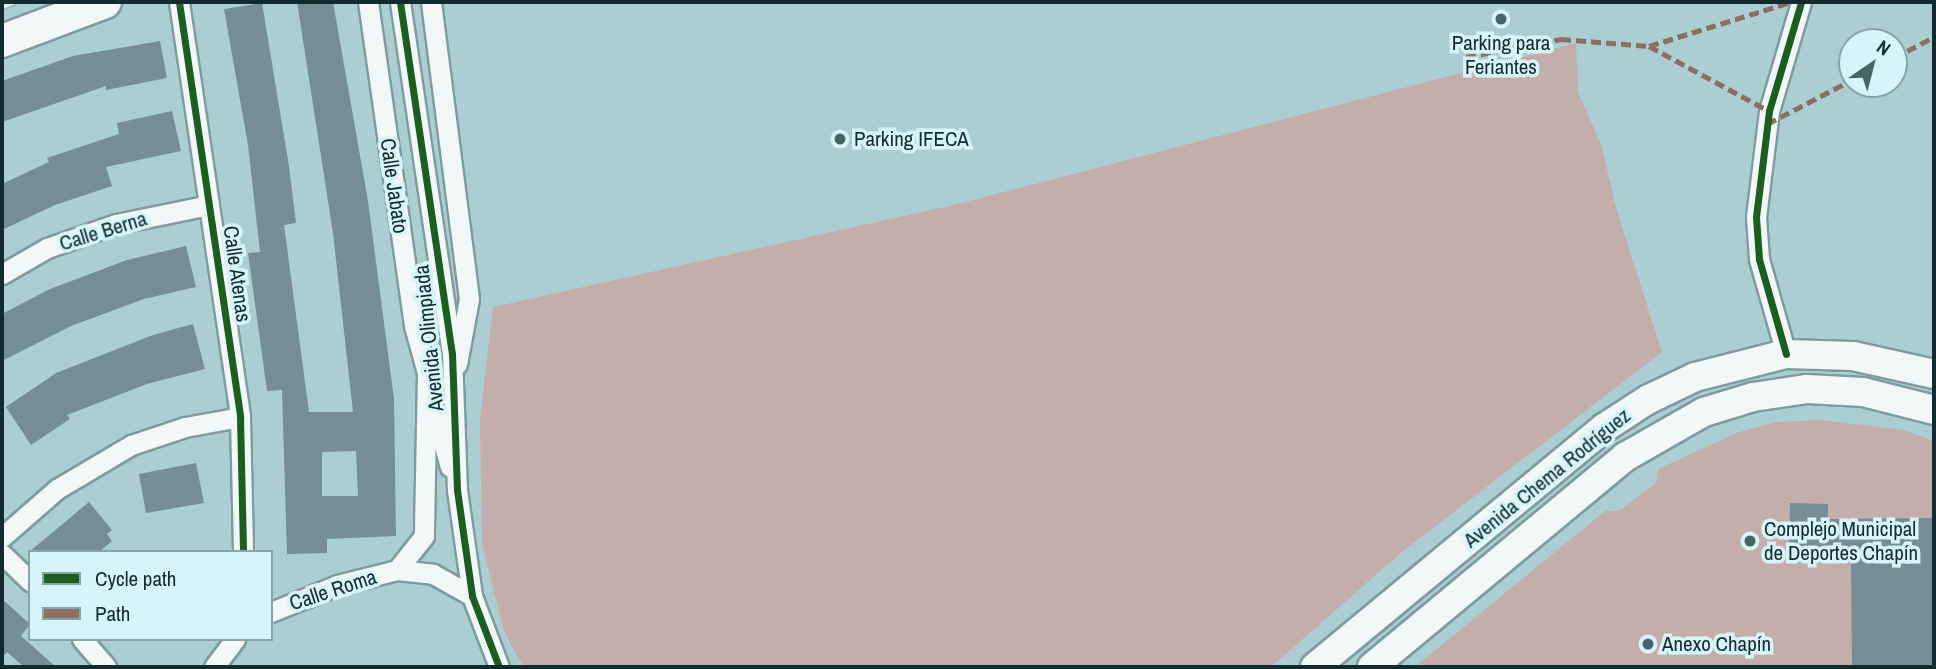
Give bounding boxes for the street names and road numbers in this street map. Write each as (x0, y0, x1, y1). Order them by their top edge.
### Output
street label: Calle Jabato (375, 137, 413, 235)
street label: Calle Berna (56, 206, 150, 256)
street label: Calle Atenas (218, 224, 256, 324)
street label: Avenida Olimpiada (409, 264, 449, 412)
street label: Avenida Chema Rodríguez (1458, 403, 1636, 553)
street label: Calle Roma (286, 564, 380, 616)

